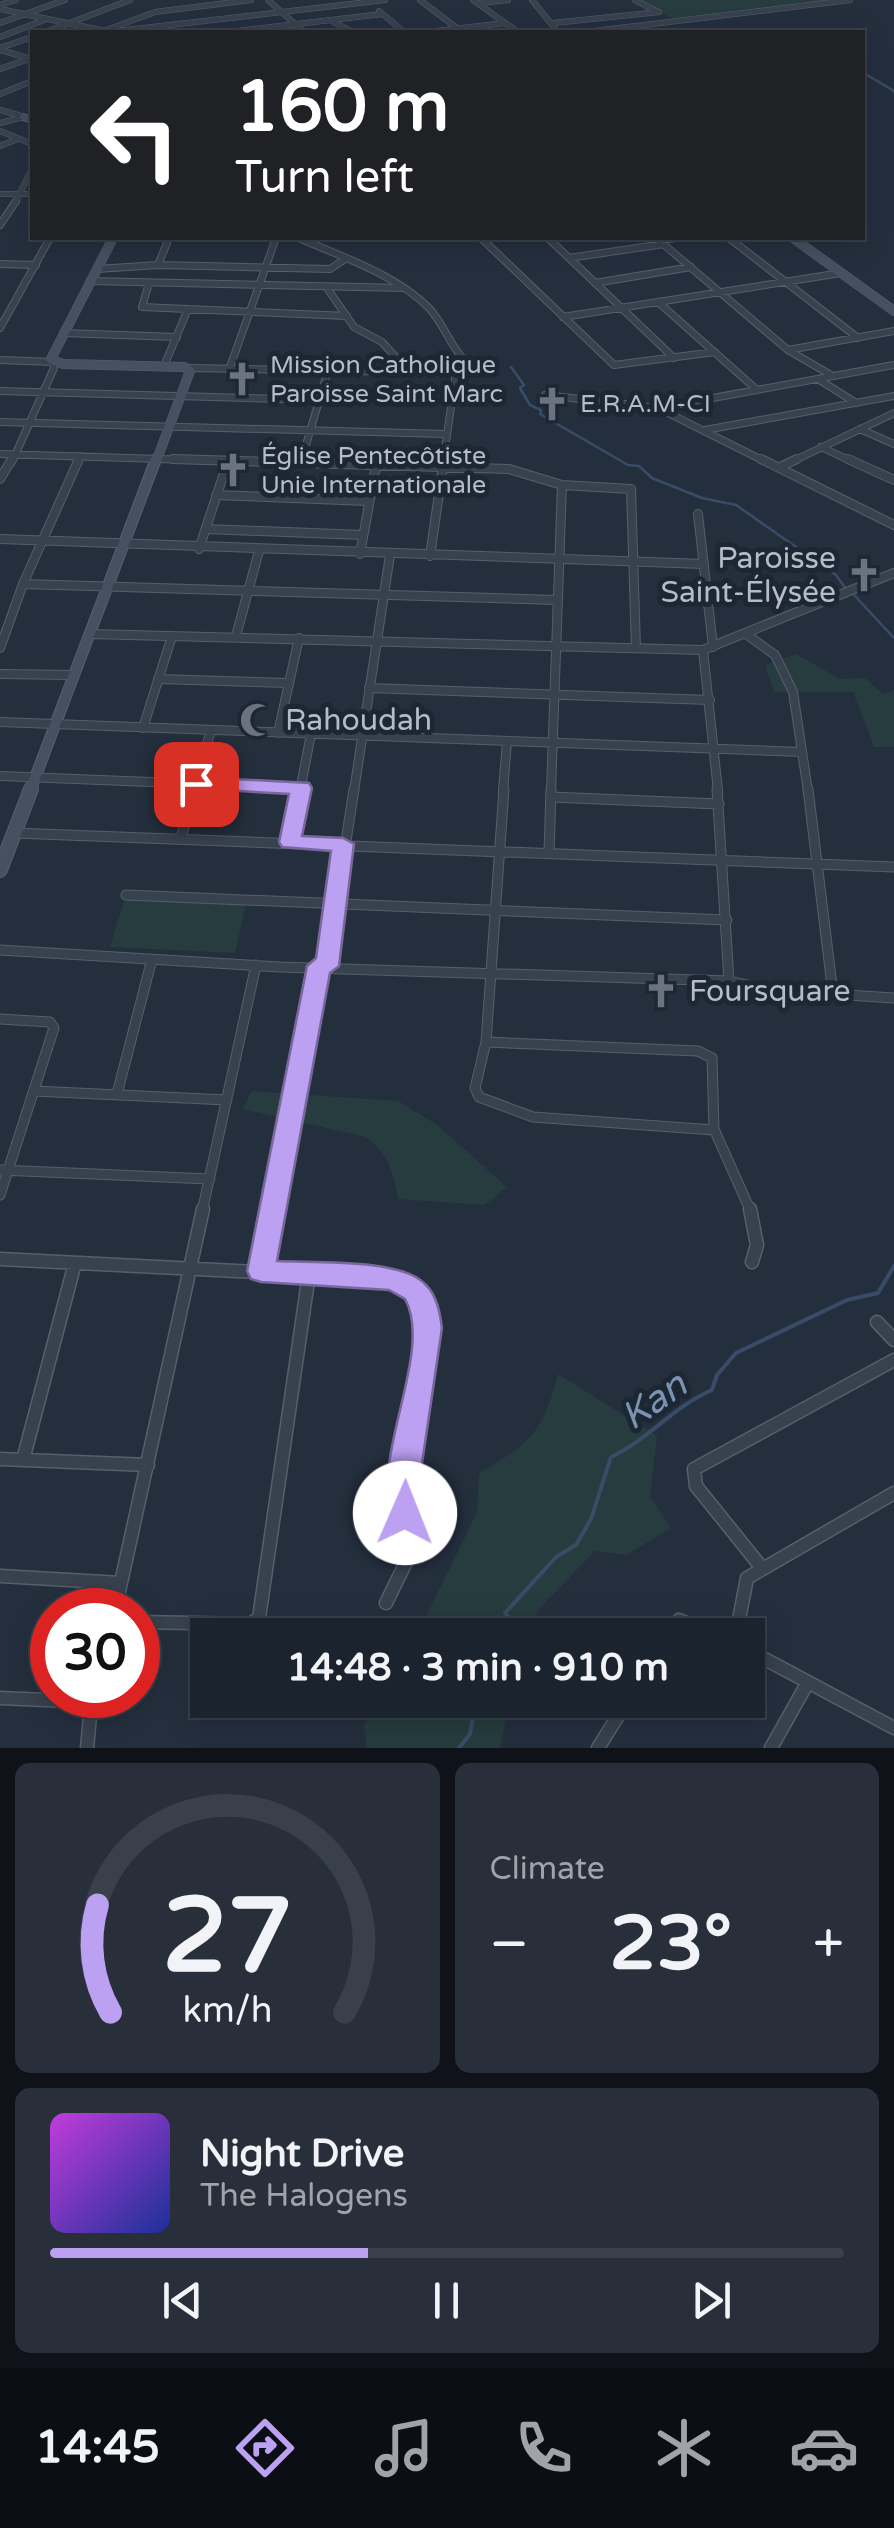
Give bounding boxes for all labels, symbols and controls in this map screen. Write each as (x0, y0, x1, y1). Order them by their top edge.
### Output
text: 160 m (235, 66, 449, 150)
icon: left (70, 70, 200, 200)
text: Turn left (235, 151, 414, 205)
place label: Mission Catholique Paroisse Saint Marc (270, 350, 503, 409)
church icon: Mission Catholique Paroisse Saint Marc (223, 360, 261, 398)
church icon: E.R.A.M-CI (533, 385, 571, 423)
place label: E.R.A.M-CI (580, 389, 711, 419)
place label: Église Pentecôtiste Unie Internationale (261, 441, 486, 500)
church icon: Église Pentecôtiste Unie Internationale (214, 451, 252, 489)
place label: Paroisse Saint-Élysée (661, 540, 836, 611)
church icon: Paroisse Saint-Élysée (845, 556, 883, 594)
mosque icon: Rahoudah (238, 701, 276, 739)
place label: Rahoudah (285, 702, 432, 739)
pin (154, 742, 239, 827)
icon: arrive (169, 757, 224, 812)
church icon: Foursquare (642, 972, 680, 1010)
place label: Foursquare (689, 973, 851, 1010)
water label: Kan (612, 1362, 697, 1440)
position arrow (353, 1461, 457, 1565)
speed limit sign: 30 (30, 1588, 160, 1718)
text: 14:48 · 3 min · 910 m (286, 1645, 669, 1691)
text: Climate (490, 1850, 605, 1888)
text: 27 (162, 1875, 293, 2000)
text: 23° (610, 1899, 732, 1989)
text: − (490, 1912, 529, 1978)
text: + (813, 1912, 844, 1978)
text: km/h (182, 1989, 272, 2032)
text: Night Drive (200, 2131, 404, 2177)
text: The Halogens (200, 2177, 408, 2215)
icon: previous (155, 2273, 210, 2328)
icon: pause (419, 2273, 474, 2328)
icon: next (684, 2273, 739, 2328)
icon: directions (230, 2413, 300, 2483)
icon: music (369, 2413, 439, 2483)
icon: phone (509, 2413, 579, 2483)
icon: climate (649, 2413, 719, 2483)
icon: car (789, 2413, 859, 2483)
text: 14:45 (35, 2421, 160, 2475)

